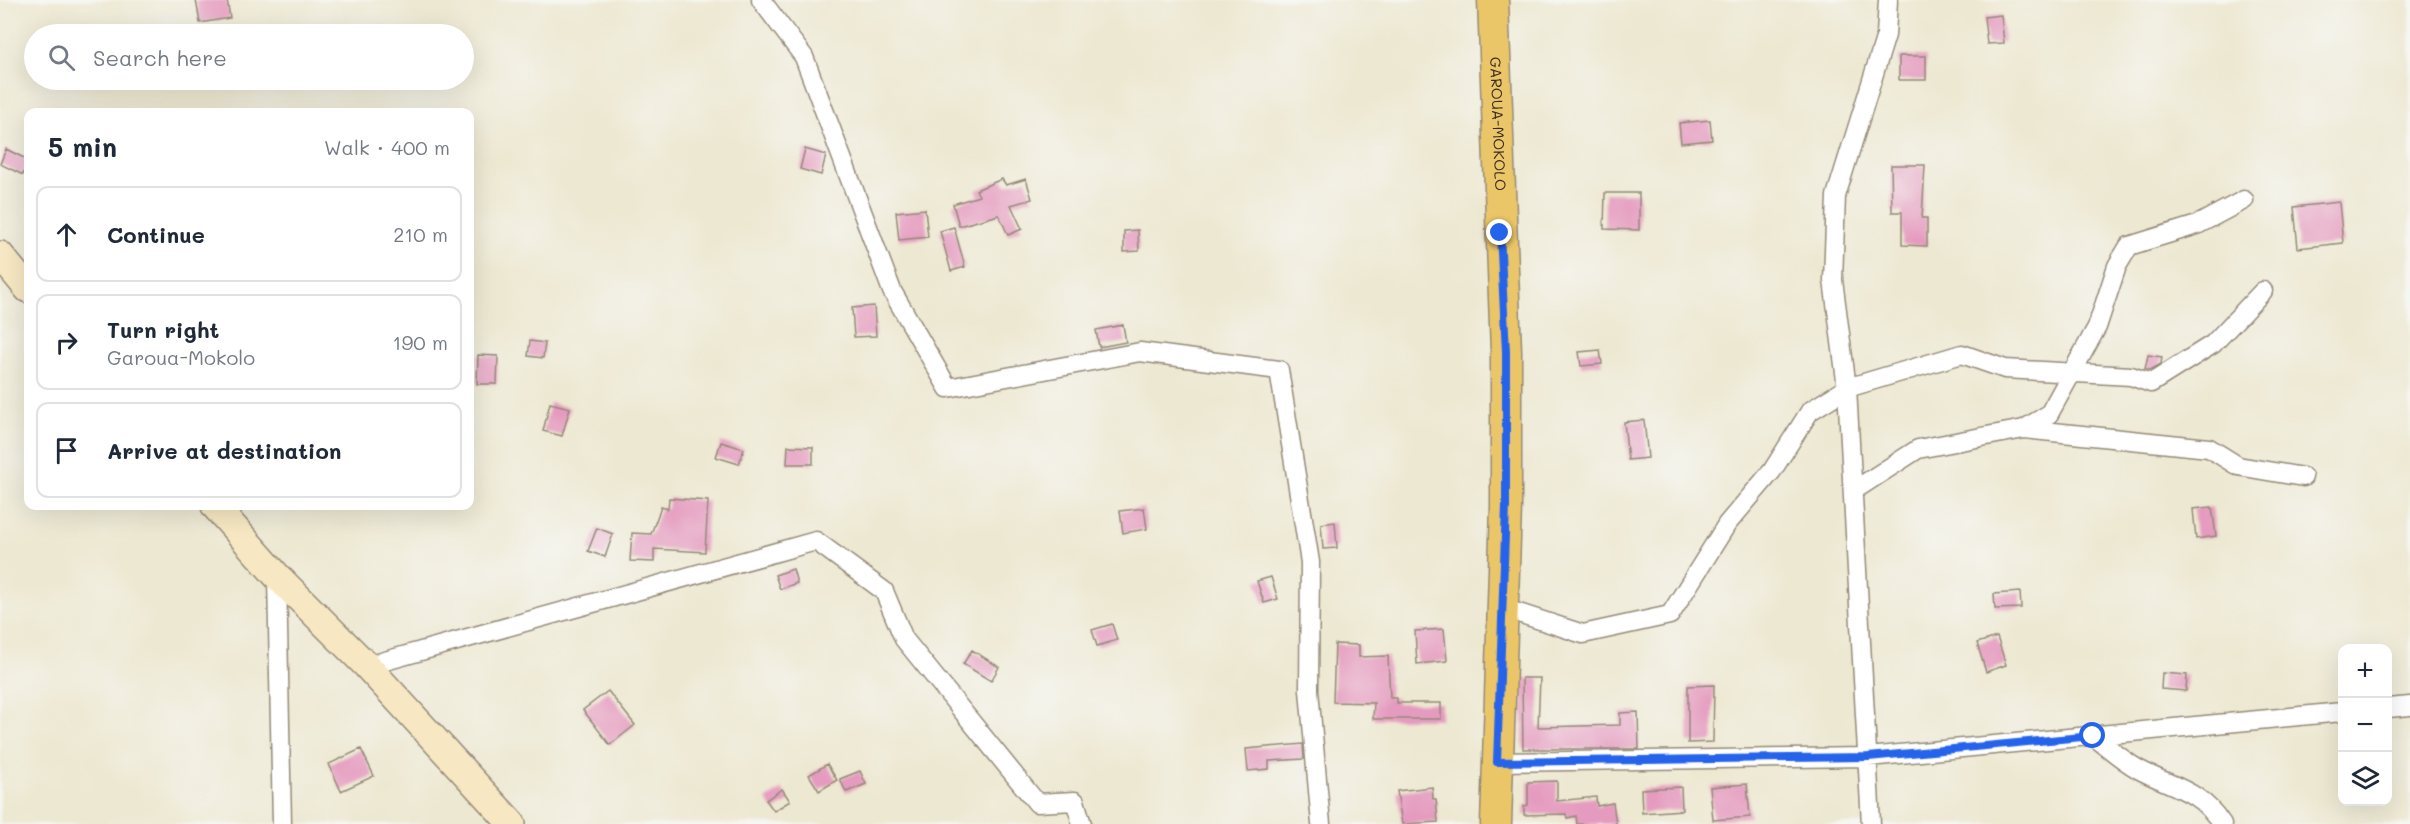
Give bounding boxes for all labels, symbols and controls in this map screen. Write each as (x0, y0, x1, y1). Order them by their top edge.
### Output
search box (24, 24, 474, 90)
icon: search (45, 41, 78, 74)
text: Search here (93, 43, 227, 72)
street label: GAROUA-MOKOLO (1486, 56, 1511, 192)
text: 5 min (48, 130, 117, 164)
text: Walk · 400 m (324, 134, 450, 160)
icon: ahead (50, 218, 83, 251)
route end (1486, 219, 1512, 245)
text: Continue (107, 220, 205, 249)
text: 210 m (393, 221, 448, 247)
text: Turn right (107, 315, 219, 344)
icon: right (50, 326, 83, 359)
text: 190 m (393, 329, 448, 355)
text: Garoua-Mokolo (107, 344, 255, 370)
icon: arrive (50, 434, 83, 467)
text: Arrive at destination (107, 436, 342, 465)
map controls (2338, 644, 2392, 806)
button: + (2338, 644, 2392, 698)
button: − (2338, 698, 2392, 752)
route start (2079, 722, 2105, 748)
button: layers (2338, 752, 2392, 806)

